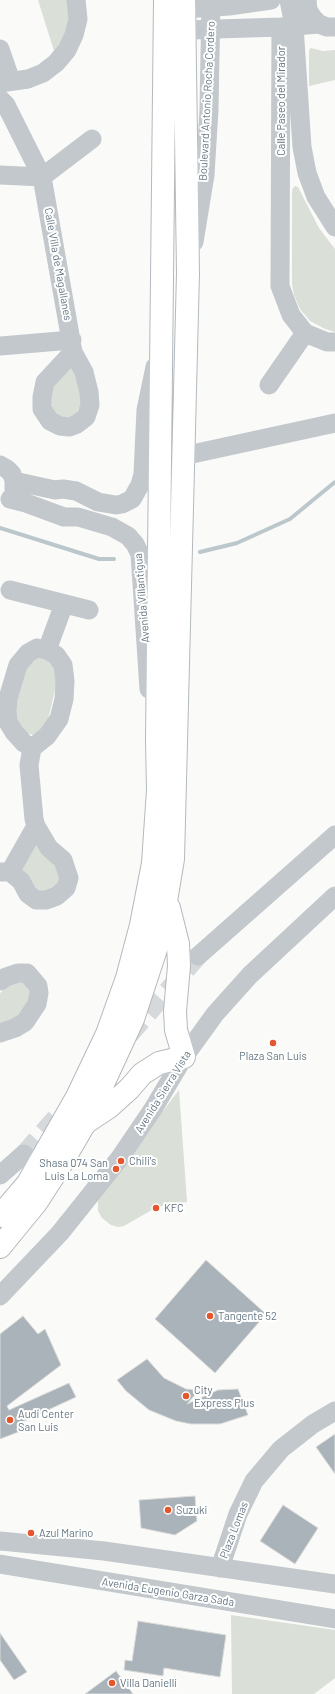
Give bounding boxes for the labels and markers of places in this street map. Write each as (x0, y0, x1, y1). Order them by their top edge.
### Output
marker: Plaza San Luis (268, 1038, 278, 1048)
place label: Plaza San Luis (239, 1049, 307, 1063)
place label: Chili's (129, 1154, 156, 1168)
place label: Shasa 074 San Luis La Loma (39, 1156, 108, 1182)
marker: Chili's (116, 1156, 126, 1166)
marker: Shasa 074 San Luis La Loma (111, 1164, 121, 1174)
place label: KFC (164, 1201, 184, 1215)
marker: KFC (151, 1203, 161, 1213)
place label: Tangente 52 (218, 1309, 277, 1323)
marker: Tangente 52 (205, 1311, 215, 1321)
place label: City Express Plus (194, 1383, 255, 1409)
marker: City Express Plus (181, 1391, 191, 1401)
place label: Audi Center San Luis (18, 1407, 74, 1433)
marker: Audi Center San Luis (5, 1415, 15, 1425)
place label: Suzuki (176, 1503, 207, 1517)
marker: Suzuki (163, 1505, 173, 1515)
place label: Azul Marino (39, 1526, 93, 1540)
marker: Azul Marino (26, 1528, 36, 1538)
place label: Villa Danielli (120, 1676, 177, 1690)
marker: Villa Danielli (107, 1678, 117, 1688)

